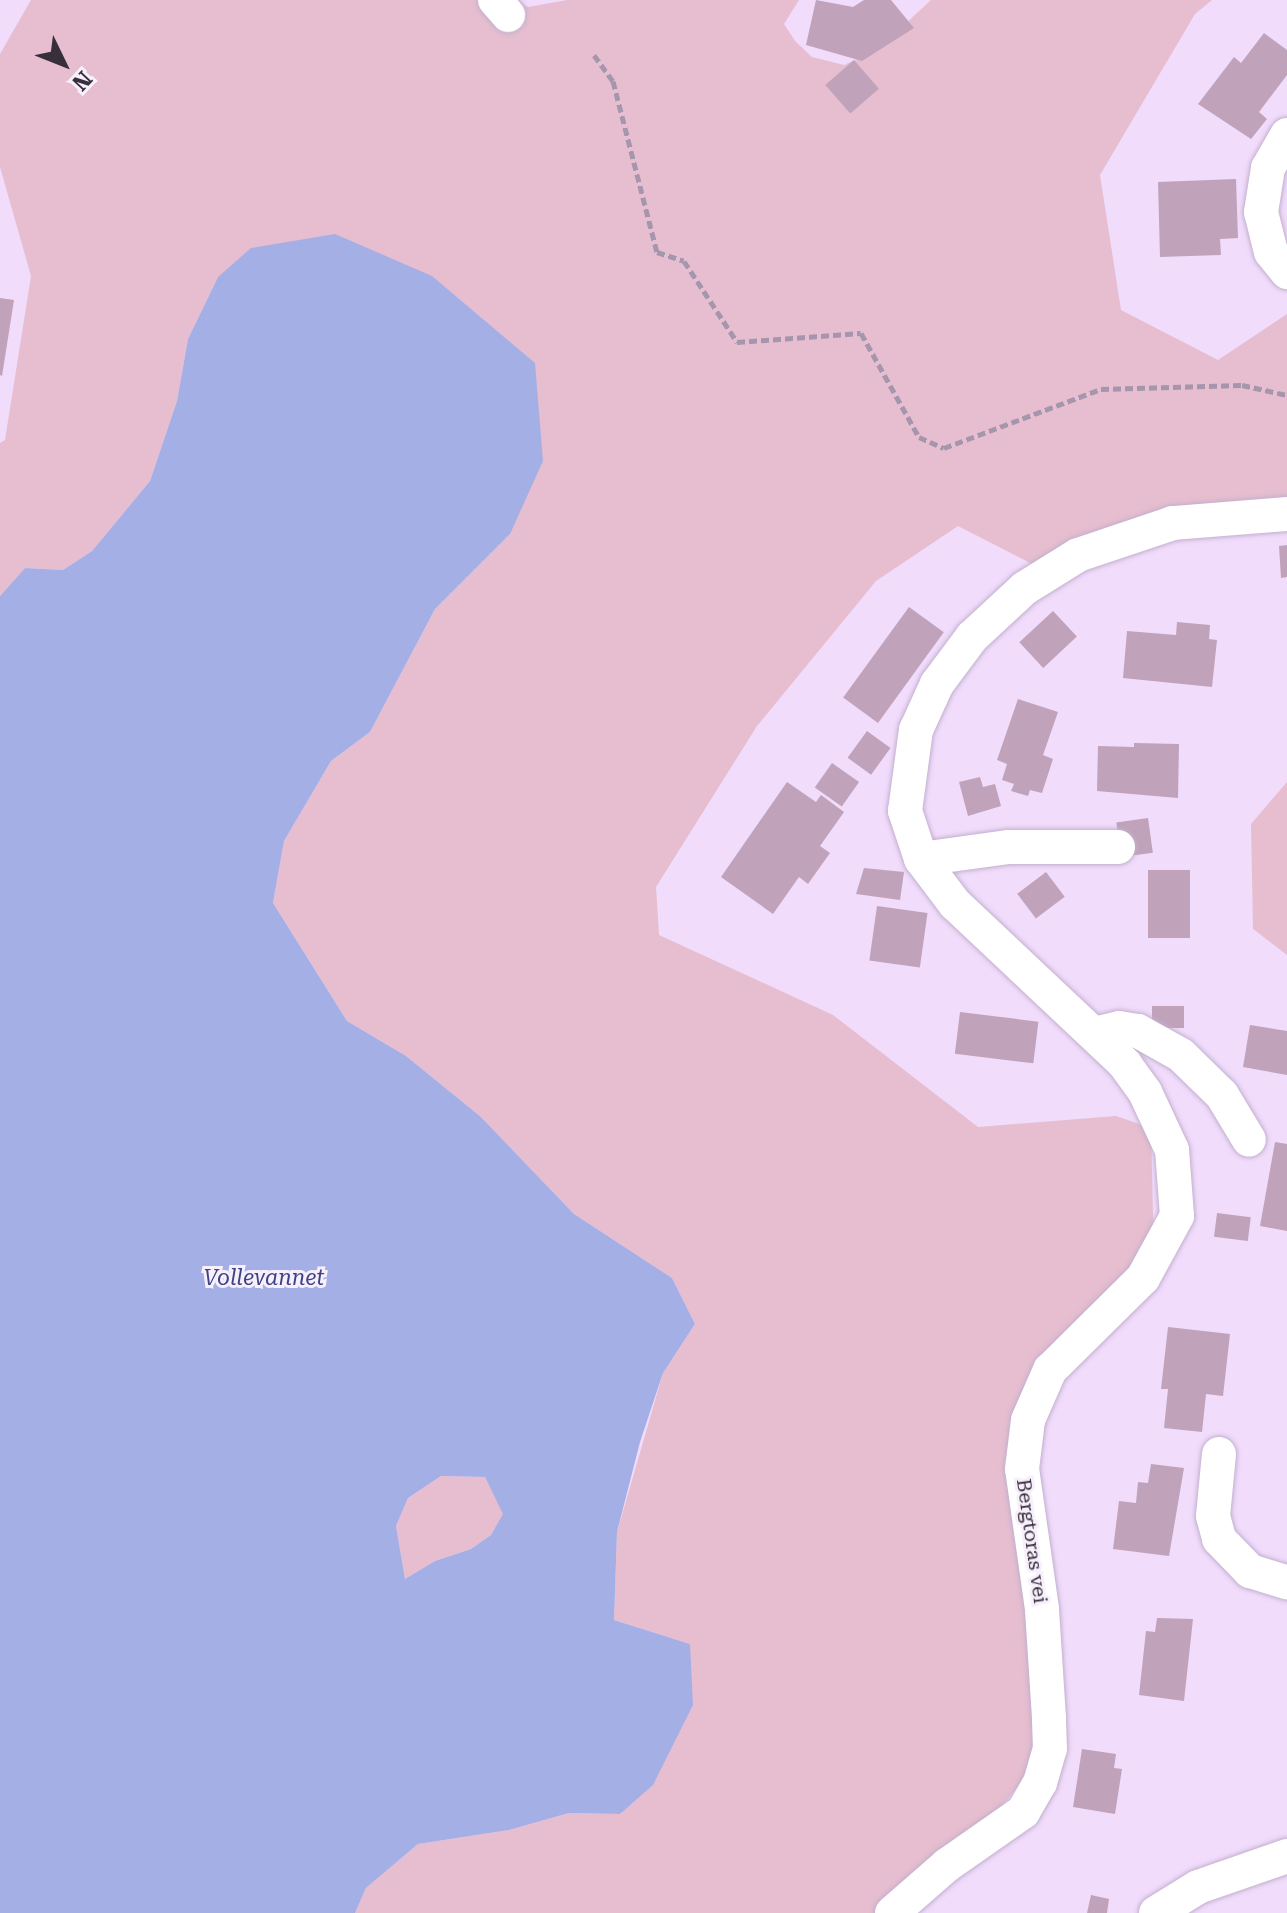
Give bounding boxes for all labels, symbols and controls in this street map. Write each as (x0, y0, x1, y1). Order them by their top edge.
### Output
north arrow (24, 24, 104, 104)
text: N (67, 66, 97, 95)
water label: Vollevannet (203, 1265, 325, 1291)
street label: Bergtoras vei (1011, 1477, 1053, 1605)

